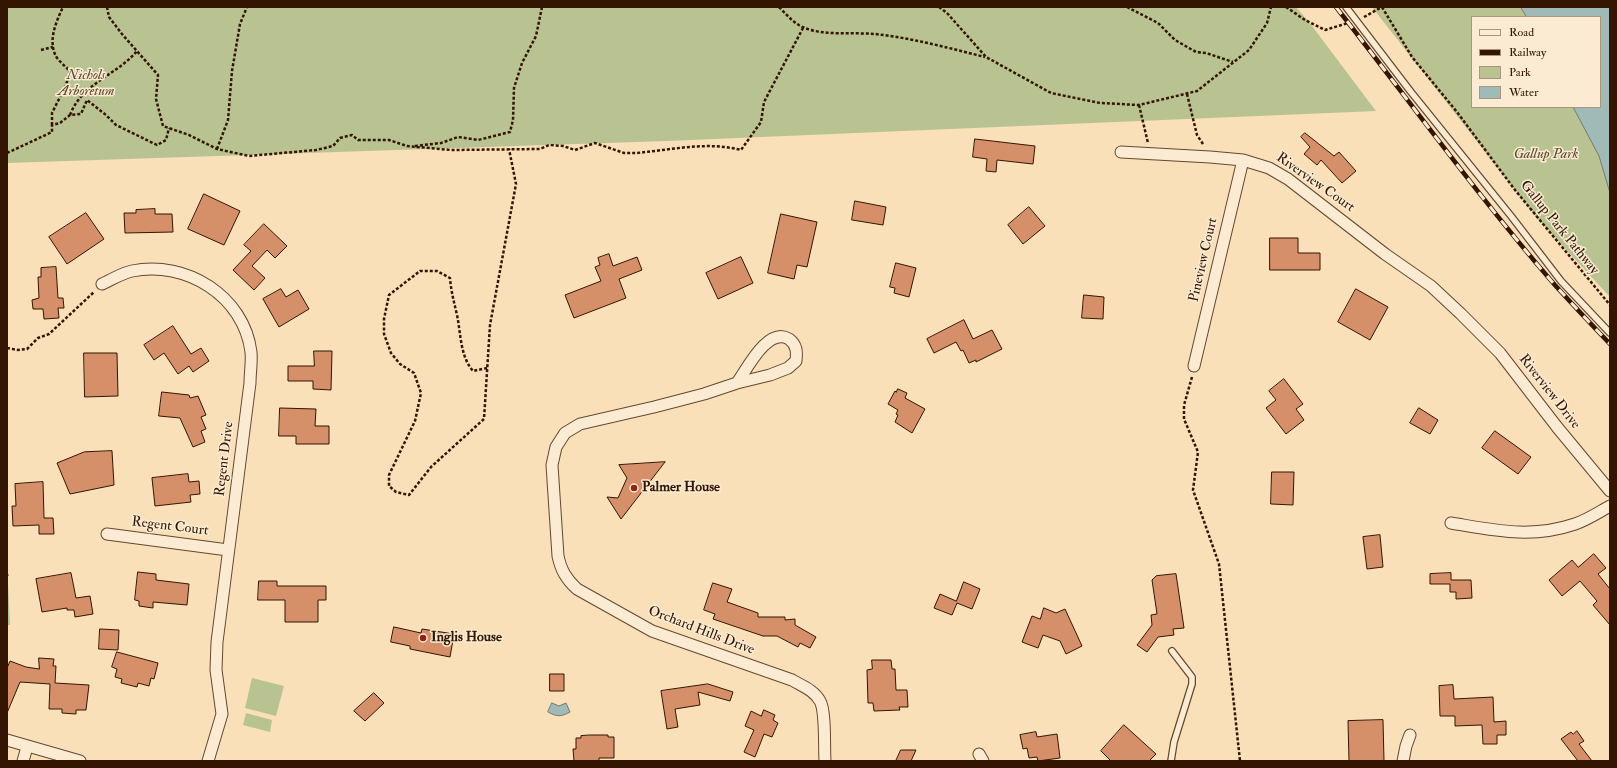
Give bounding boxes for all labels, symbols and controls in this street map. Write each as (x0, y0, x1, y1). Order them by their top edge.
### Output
legend (1471, 16, 1601, 108)
text: Road (1509, 25, 1534, 40)
text: Railway (1509, 45, 1546, 60)
text: Park (1509, 65, 1531, 80)
park label: Nichols Arboretum (58, 68, 114, 100)
text: Water (1509, 85, 1538, 100)
park label: Gallup Park (1514, 147, 1578, 163)
street label: Riverview Court (1273, 150, 1357, 216)
street label: Gallup Park Pathway (1516, 178, 1602, 278)
street label: Pineview Court (1186, 216, 1222, 304)
street label: Riverview Drive (1515, 351, 1583, 433)
street label: Regent Drive (212, 421, 238, 497)
place label: Palmer House (642, 480, 720, 496)
marker: Palmer House (629, 483, 639, 493)
street label: Regent Court (131, 514, 209, 540)
street label: Orchard Hills Drive (646, 603, 756, 659)
place label: Inglis House (431, 630, 502, 646)
marker: Inglis House (418, 633, 428, 643)

